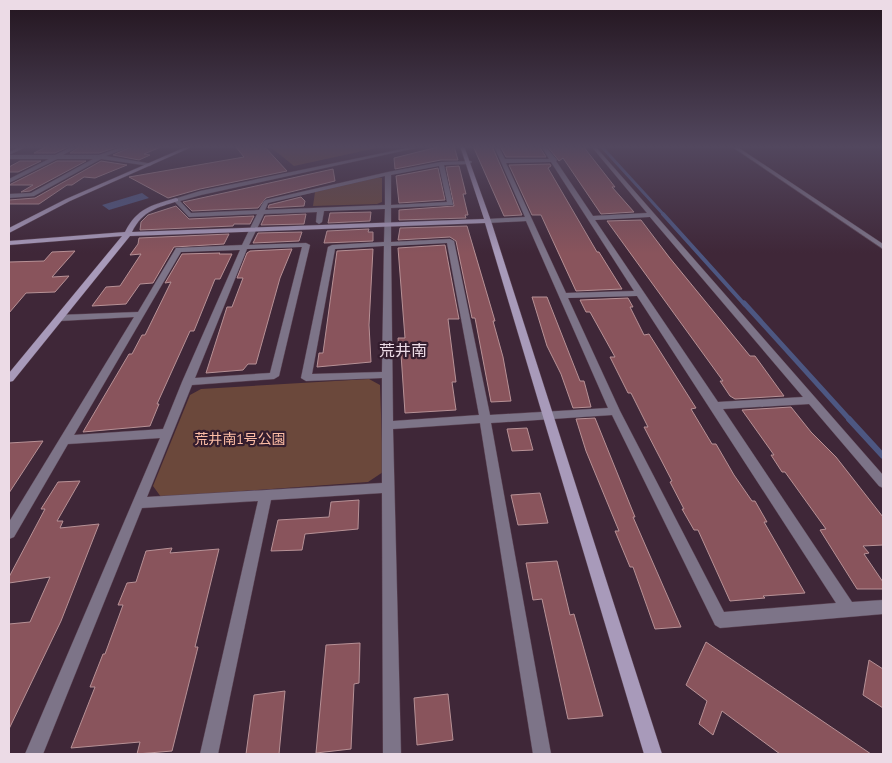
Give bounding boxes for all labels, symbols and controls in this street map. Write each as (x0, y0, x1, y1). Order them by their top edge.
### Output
district label: 荒井南 (379, 340, 427, 360)
park label: 荒井南1号公園 (194, 430, 286, 448)

